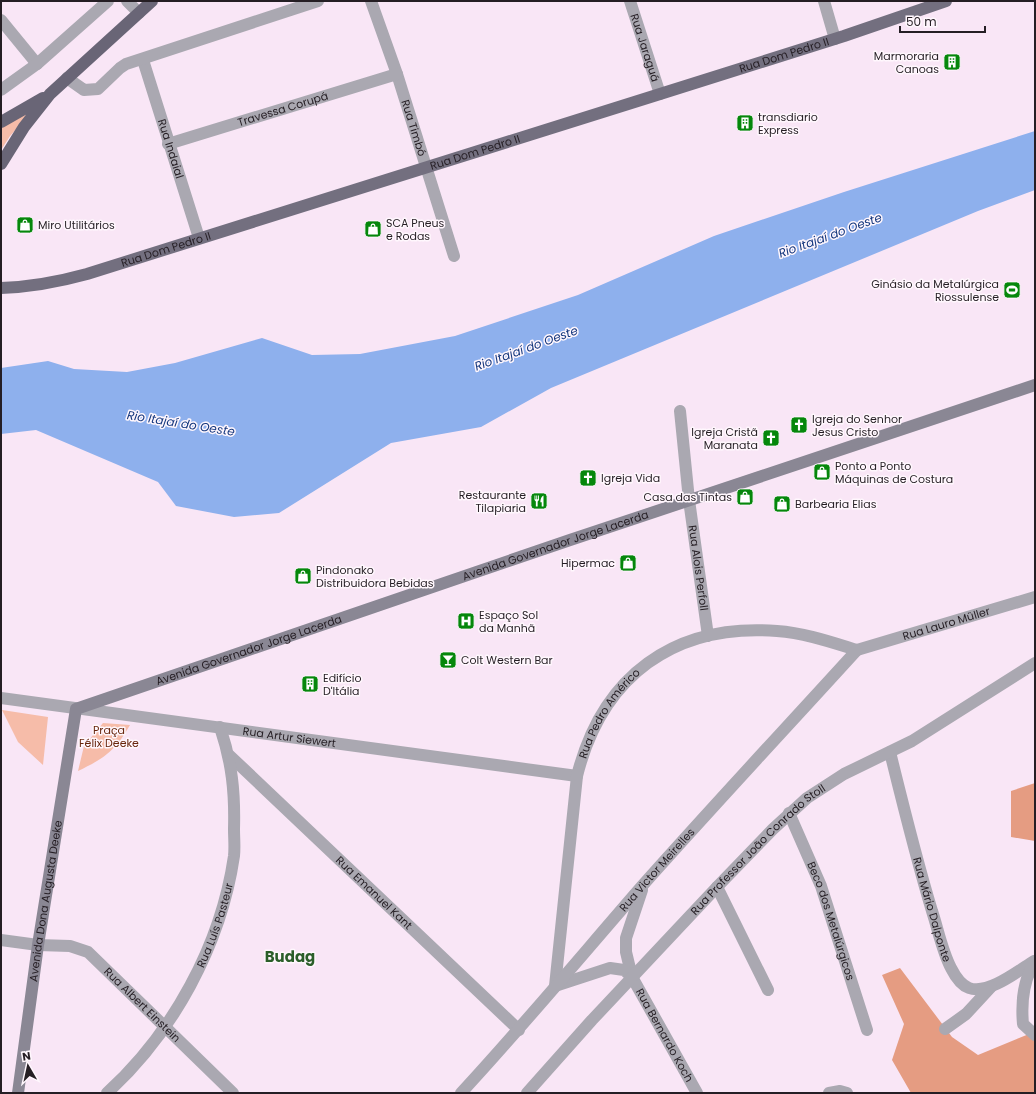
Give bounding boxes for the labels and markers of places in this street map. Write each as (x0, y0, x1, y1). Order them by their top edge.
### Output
place label: Marmoraria Canoas (874, 48, 939, 77)
building icon: Marmoraria Canoas (942, 52, 962, 72)
place label: transdiario Express (758, 109, 818, 138)
building icon: transdiario Express (735, 113, 755, 133)
shop icon: Miro Utilitários (15, 215, 35, 235)
place label: SCA Pneus e Rodas (386, 215, 445, 244)
place label: Miro Utilitários (38, 217, 115, 233)
shop icon: SCA Pneus e Rodas (363, 219, 383, 239)
place label: Ginásio da Metalúrgica Riossulense (871, 276, 999, 305)
sports icon: Ginásio da Metalúrgica Riossulense (1002, 280, 1022, 300)
place label: Igreja do Senhor Jesus Cristo (812, 411, 902, 440)
church icon: Igreja do Senhor Jesus Cristo (789, 415, 809, 435)
place label: Igreja Cristã Maranata (691, 424, 758, 453)
church icon: Igreja Cristã Maranata (761, 428, 781, 448)
place label: Ponto a Ponto Máquinas de Costura (835, 458, 953, 487)
shop icon: Ponto a Ponto Máquinas de Costura (812, 462, 832, 482)
church icon: Igreja Vida (578, 468, 598, 488)
place label: Igreja Vida (601, 470, 660, 486)
place label: Restaurante Tilapiaria (459, 487, 526, 516)
shop icon: Casa das Tintas (735, 487, 755, 507)
place label: Casa das Tintas (644, 489, 732, 505)
restaurant icon: Restaurante Tilapiaria (529, 491, 549, 511)
shop icon: Barbearia Elias (772, 494, 792, 514)
place label: Barbearia Elias (795, 496, 877, 512)
shop icon: Hipermac (618, 553, 638, 573)
place label: Hipermac (561, 555, 615, 571)
place label: Pindonako Distribuidora Bebidas (316, 562, 434, 591)
shop icon: Pindonako Distribuidora Bebidas (293, 566, 313, 586)
place label: Espaço Sol da Manhã (479, 607, 538, 636)
hospital icon: Espaço Sol da Manhã (456, 611, 476, 631)
bar icon: Colt Western Bar (438, 650, 458, 670)
place label: Colt Western Bar (461, 652, 553, 668)
place label: Edifício D'Itália (323, 670, 362, 699)
building icon: Edifício D'Itália (300, 674, 320, 694)

